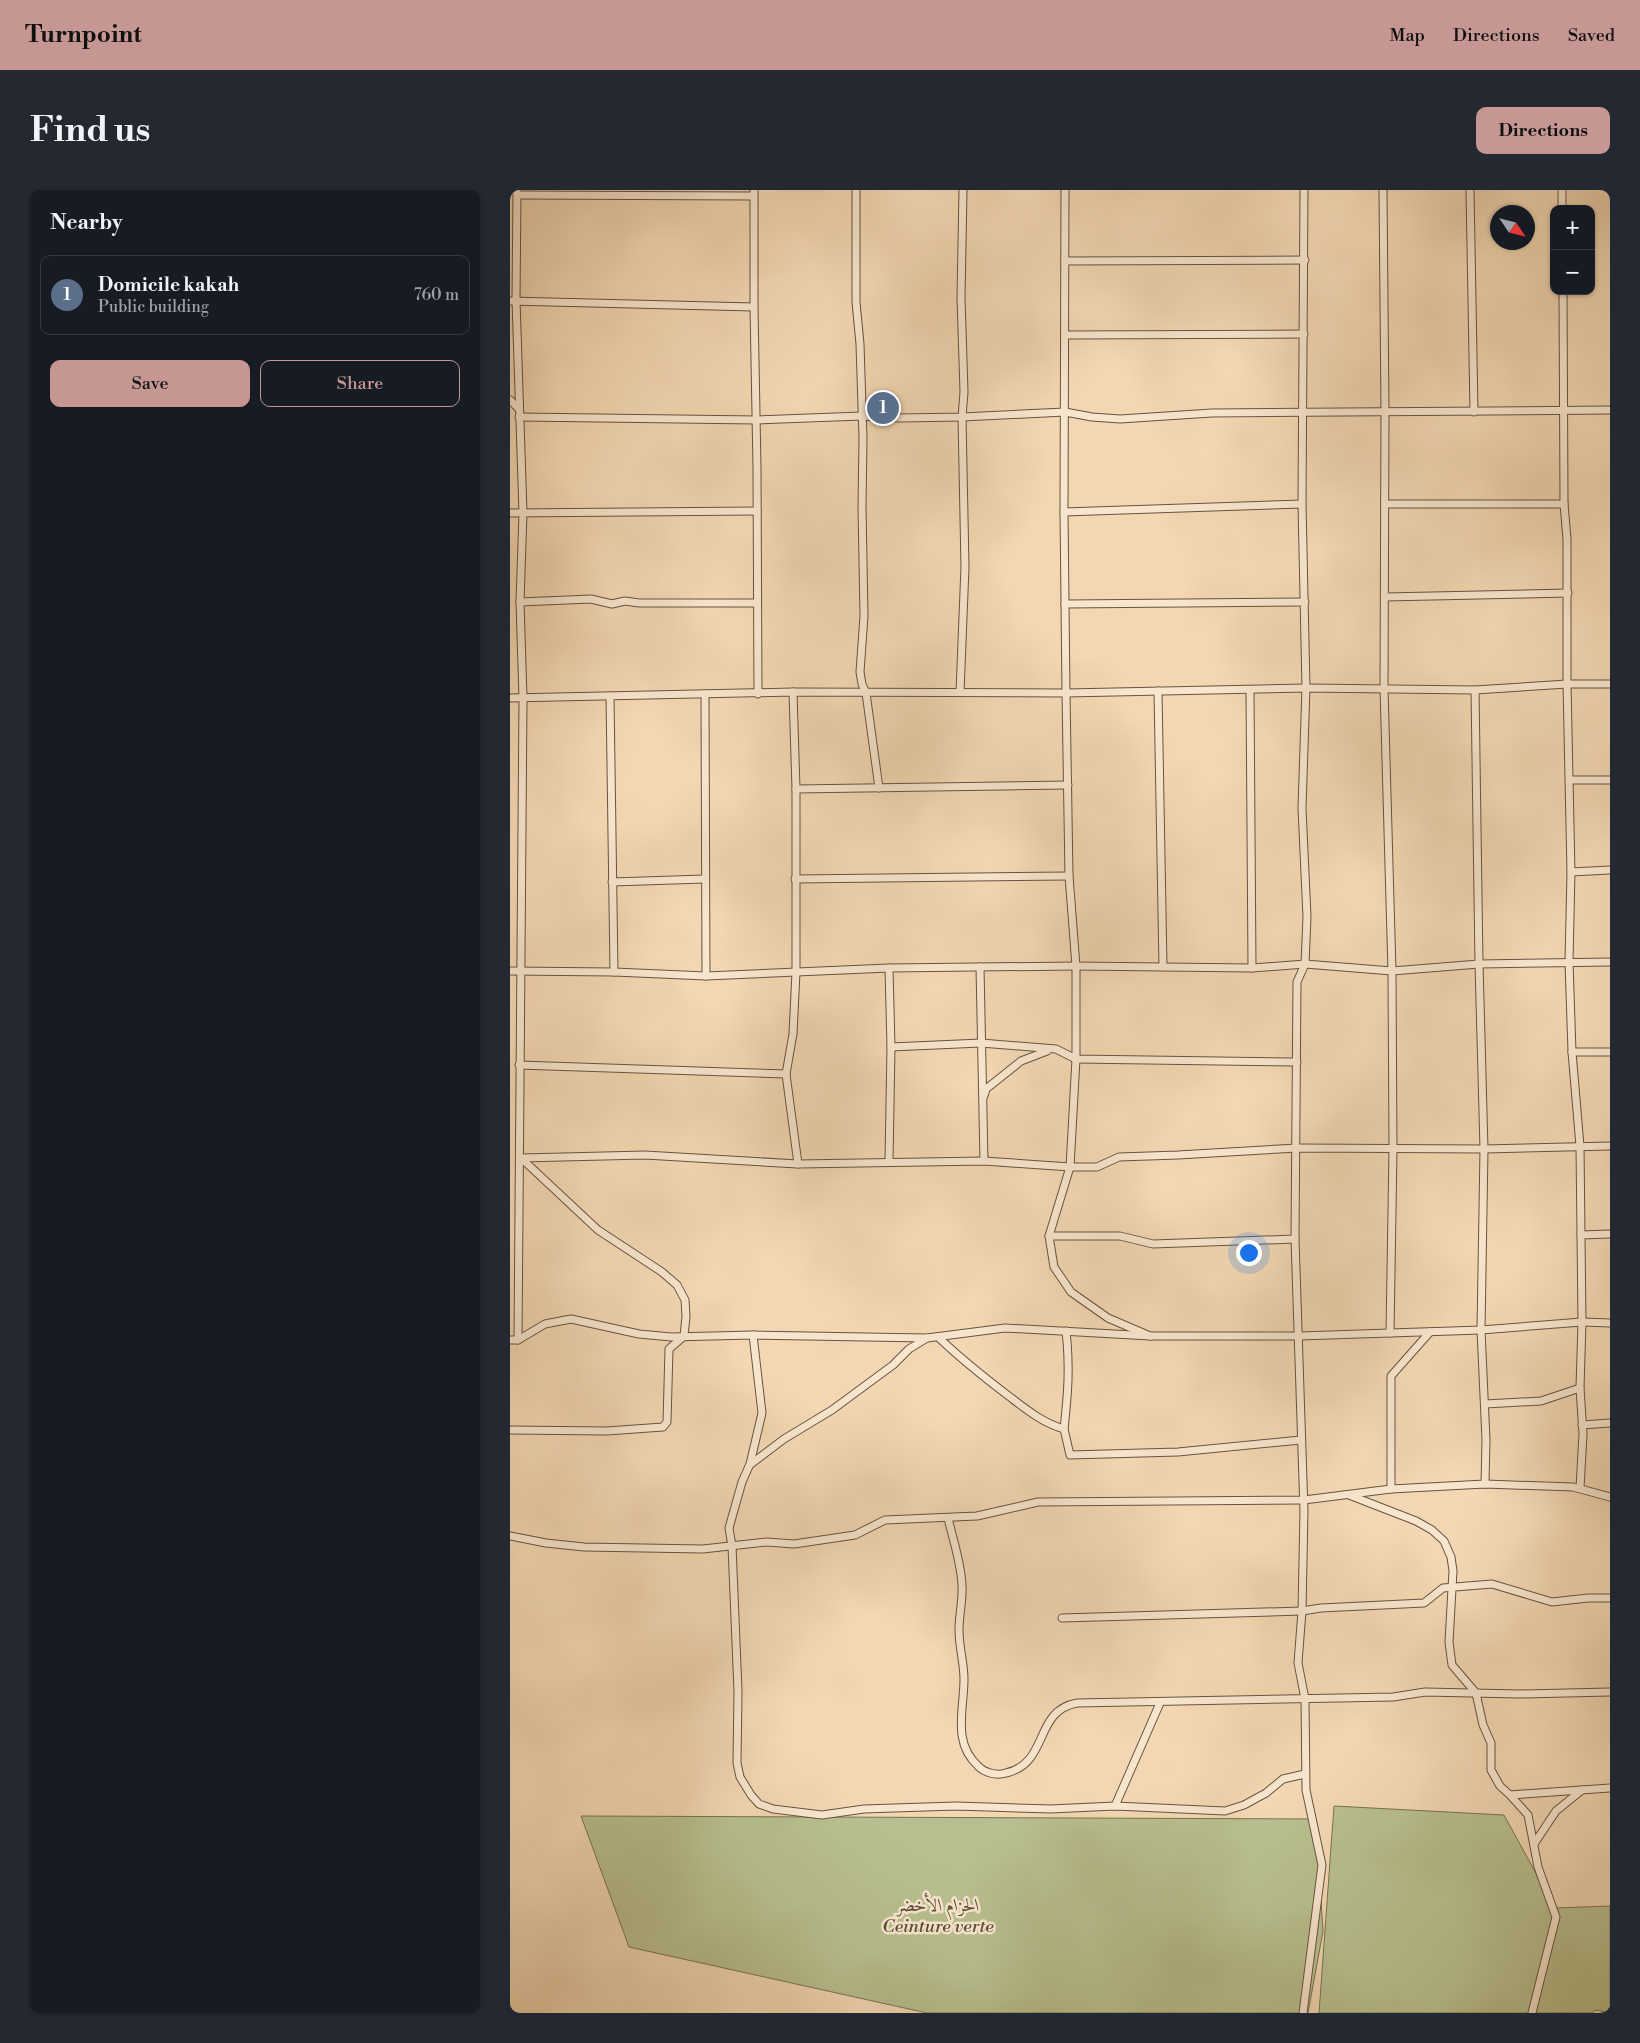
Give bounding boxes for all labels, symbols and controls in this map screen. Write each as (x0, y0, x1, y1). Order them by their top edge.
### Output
text: Turnpoint (25, 20, 142, 50)
text: Map (1389, 24, 1425, 47)
text: Directions (1453, 24, 1540, 47)
text: Saved (1568, 24, 1615, 47)
button: Directions (1476, 107, 1610, 154)
text: Find us (30, 109, 150, 152)
north arrow (1490, 205, 1535, 250)
map controls (1550, 205, 1595, 295)
button: + (1550, 205, 1595, 250)
text: Nearby (50, 210, 123, 236)
button: − (1550, 250, 1595, 295)
text: Domicile kakah (98, 273, 239, 297)
text: 1 (63, 285, 71, 305)
text: 760 m (414, 285, 459, 305)
text: Public building (98, 297, 209, 317)
button: Save (50, 360, 250, 407)
button: Share (260, 360, 460, 407)
pin: 1 (867, 389, 899, 427)
your location (1236, 1240, 1262, 1266)
park label: الحزام الأخضر Ceinture verte (882, 1892, 994, 1938)

